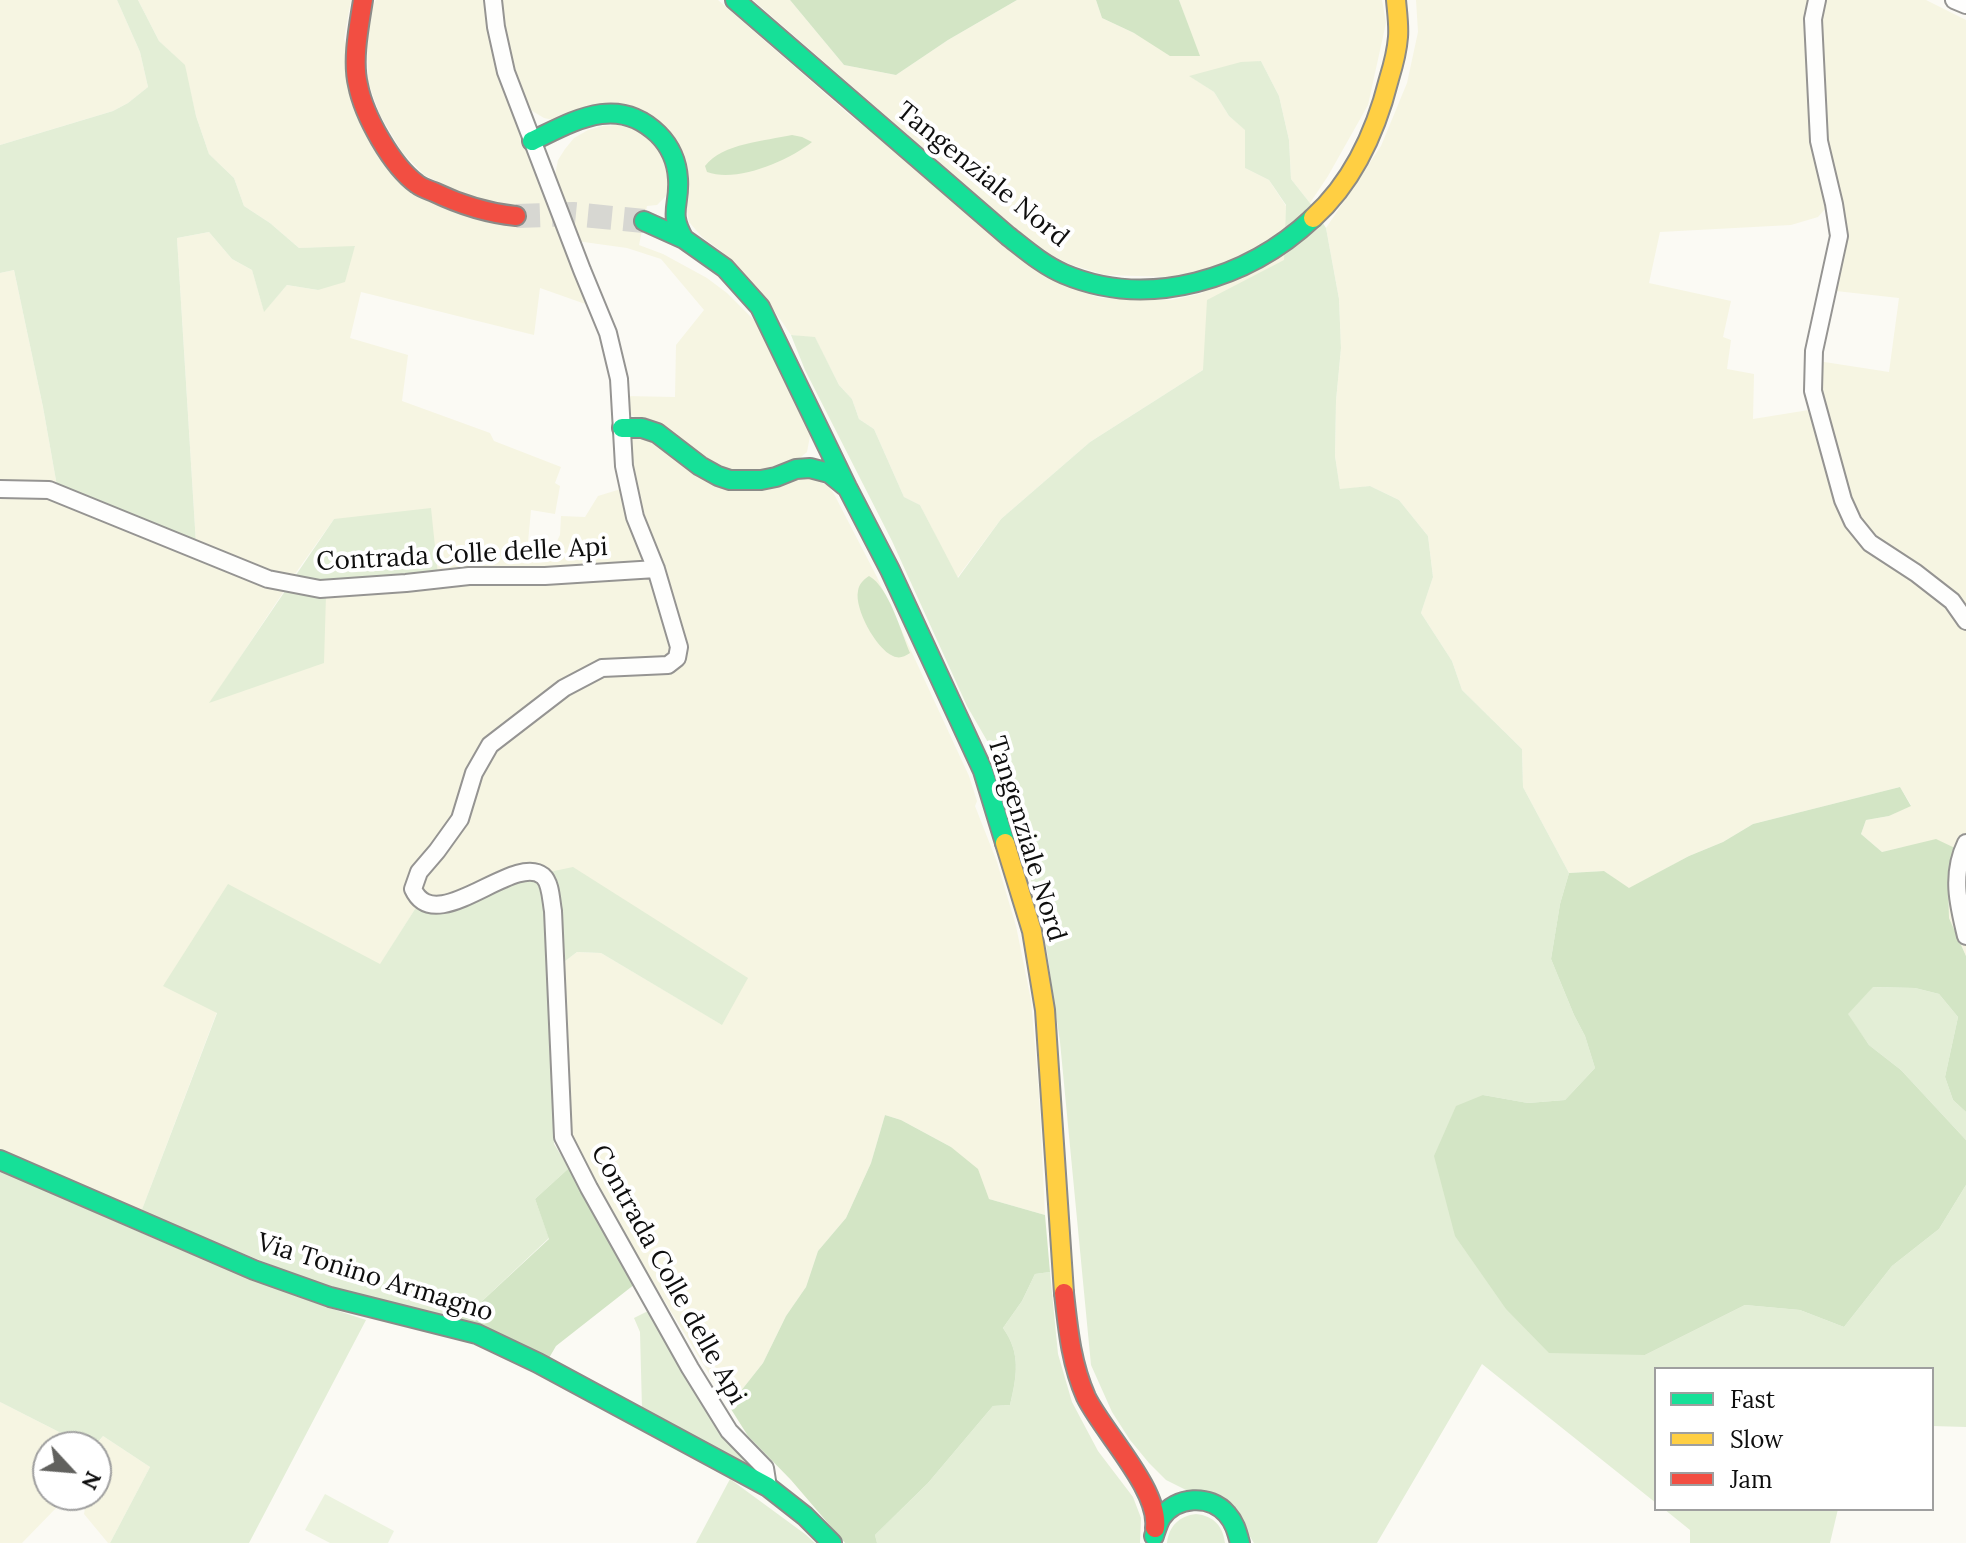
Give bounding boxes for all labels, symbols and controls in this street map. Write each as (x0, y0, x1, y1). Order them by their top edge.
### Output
street label: Tangenziale Nord (890, 96, 1074, 254)
street label: Contrada Colle delle Api (316, 532, 608, 578)
street label: Tangenziale Nord (980, 733, 1072, 945)
street label: Contrada Colle delle Api (584, 1140, 752, 1410)
street label: Via Tonino Armagno (253, 1227, 497, 1329)
legend (1654, 1367, 1934, 1511)
text: Fast (1730, 1384, 1775, 1415)
text: Slow (1730, 1424, 1783, 1455)
north arrow (32, 1431, 112, 1511)
text: Jam (1730, 1464, 1772, 1495)
text: N (75, 1467, 108, 1494)

